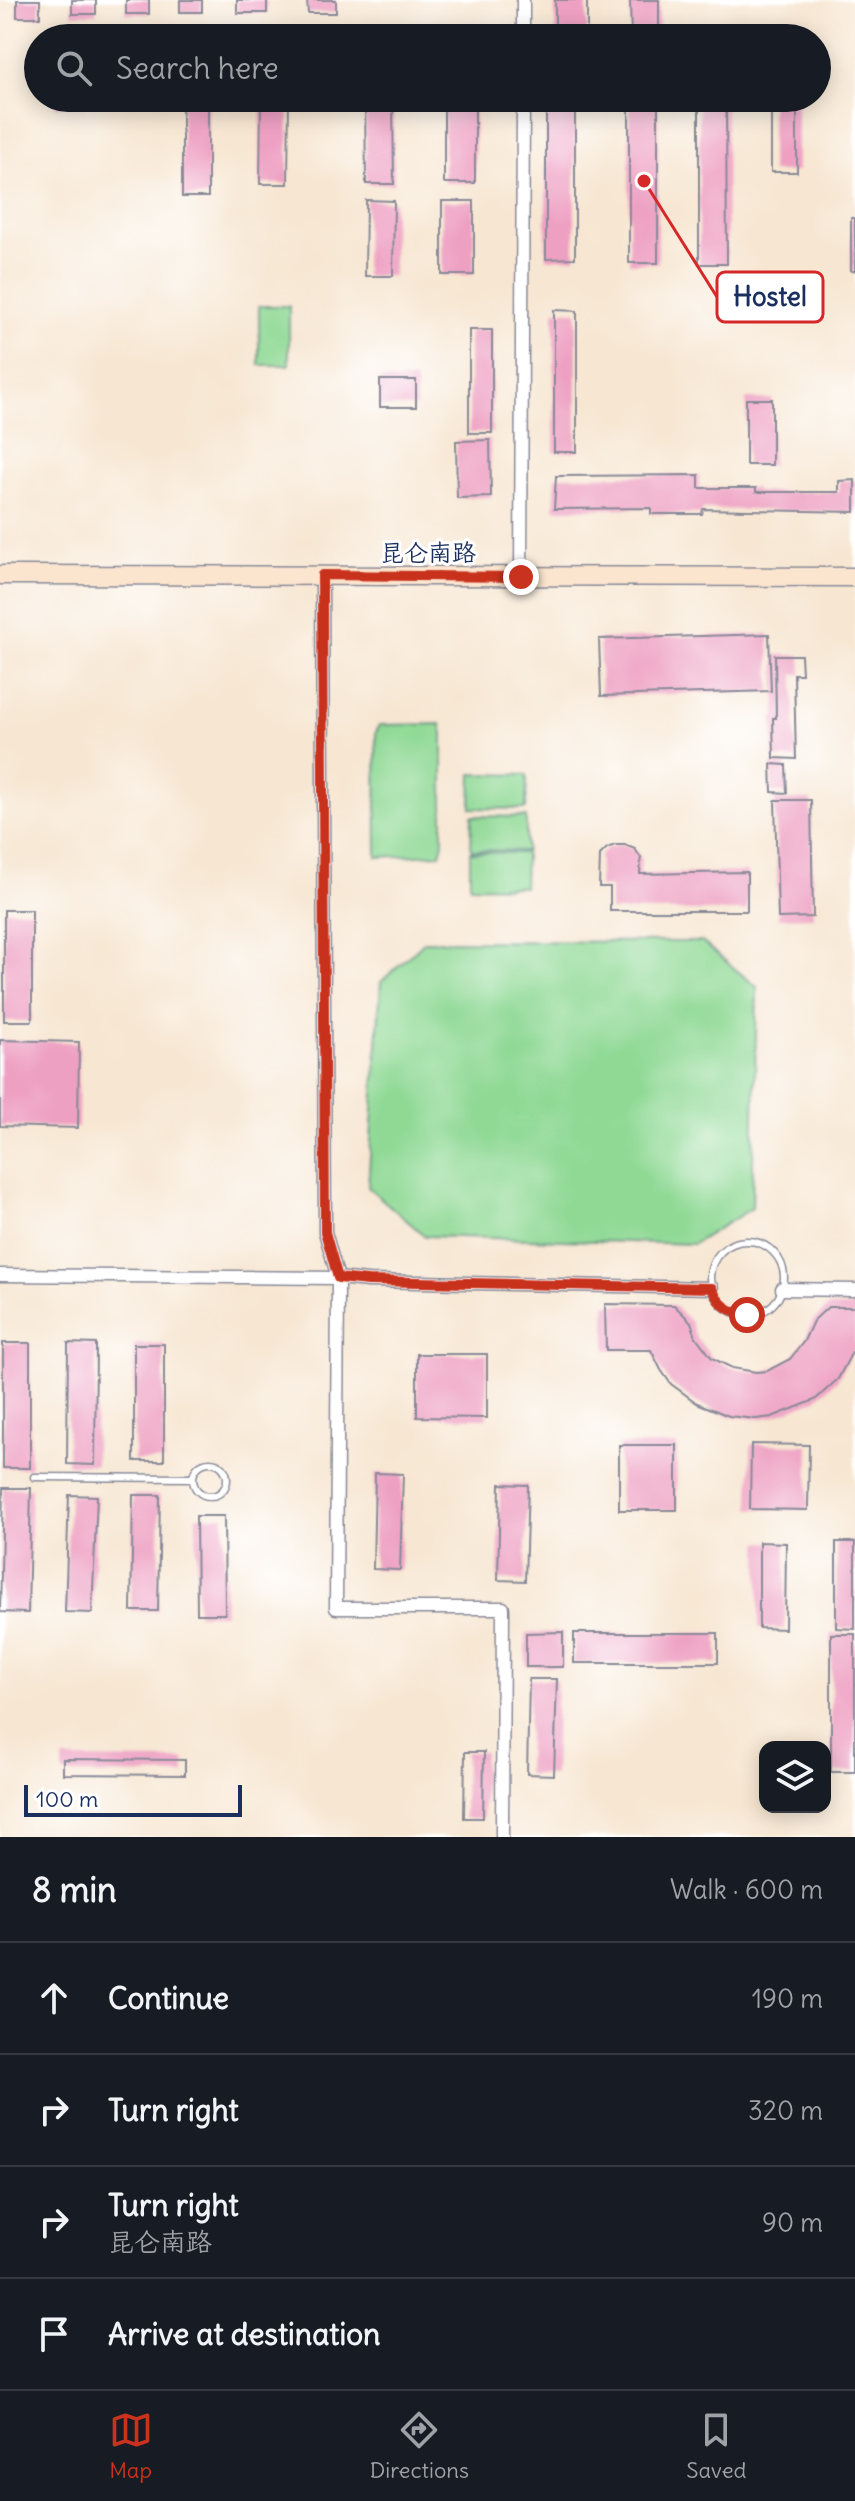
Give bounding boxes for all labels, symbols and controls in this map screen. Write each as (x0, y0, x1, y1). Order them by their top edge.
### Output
search box (24, 24, 831, 112)
icon: search (52, 46, 96, 90)
text: Search here (116, 49, 279, 87)
callout: Hostel (717, 272, 823, 322)
text: Hostel (733, 280, 807, 313)
street label: 昆仑南路 (380, 537, 476, 567)
route end (503, 559, 539, 595)
route start (729, 1297, 765, 1333)
map controls (759, 1741, 831, 1813)
button: layers (759, 1741, 831, 1813)
scale bar (24, 1781, 242, 1817)
text: 100 m (36, 1785, 98, 1813)
text: 8 min (32, 1868, 117, 1911)
text: Walk · 600 m (670, 1873, 823, 1906)
icon: ahead (32, 1976, 76, 2020)
text: Continue (108, 1979, 229, 2017)
text: 190 m (752, 1982, 823, 2015)
icon: right (32, 2088, 76, 2132)
text: Turn right (108, 2091, 239, 2129)
text: 320 m (748, 2094, 823, 2127)
text: Turn right (108, 2186, 239, 2224)
icon: right (32, 2200, 76, 2244)
text: 90 m (762, 2206, 823, 2239)
text: 昆仑南路 (108, 2225, 212, 2258)
icon: arrive (32, 2312, 76, 2356)
text: Arrive at destination (108, 2315, 380, 2353)
tab: Map (109, 2408, 153, 2484)
tab: Directions (370, 2408, 469, 2484)
tab: Saved (686, 2408, 746, 2484)

